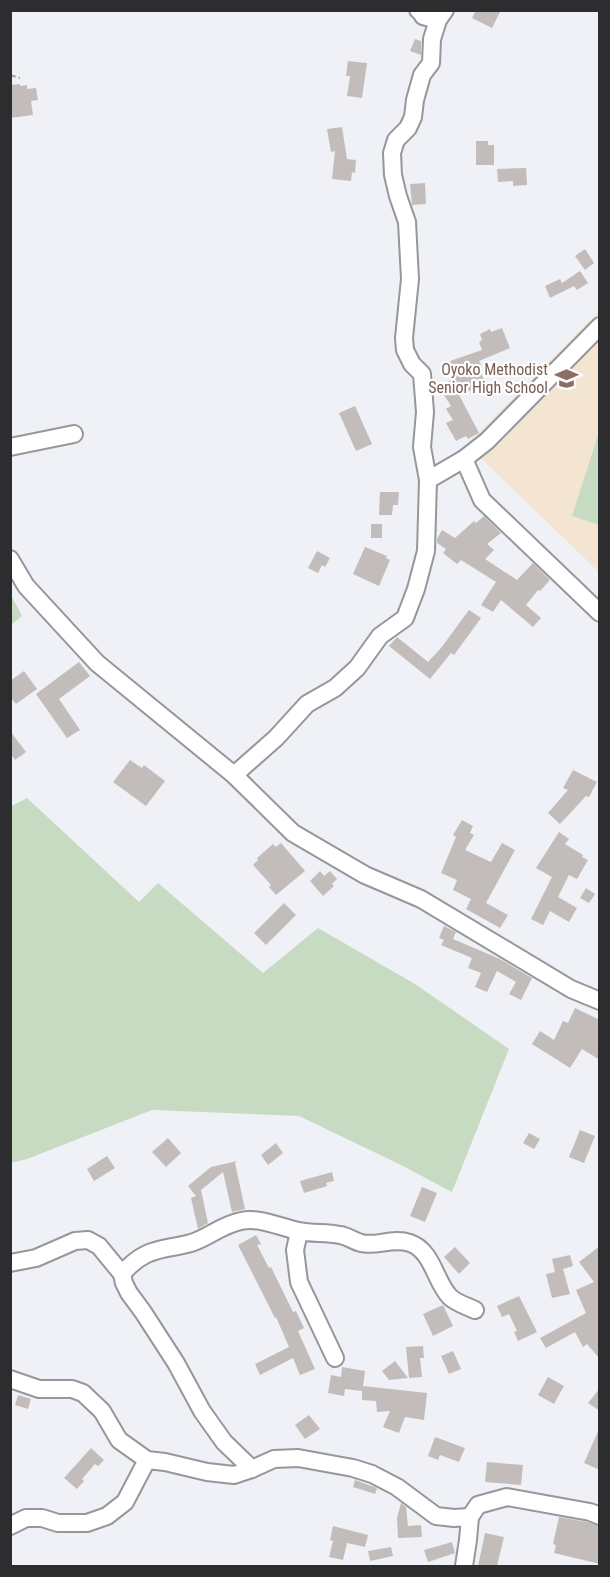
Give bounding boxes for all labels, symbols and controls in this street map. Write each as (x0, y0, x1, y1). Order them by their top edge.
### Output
place label: Oyoko Methodist Senior High School (428, 360, 548, 397)
school or university icon: Oyoko Methodist Senior High School (553, 365, 579, 391)

